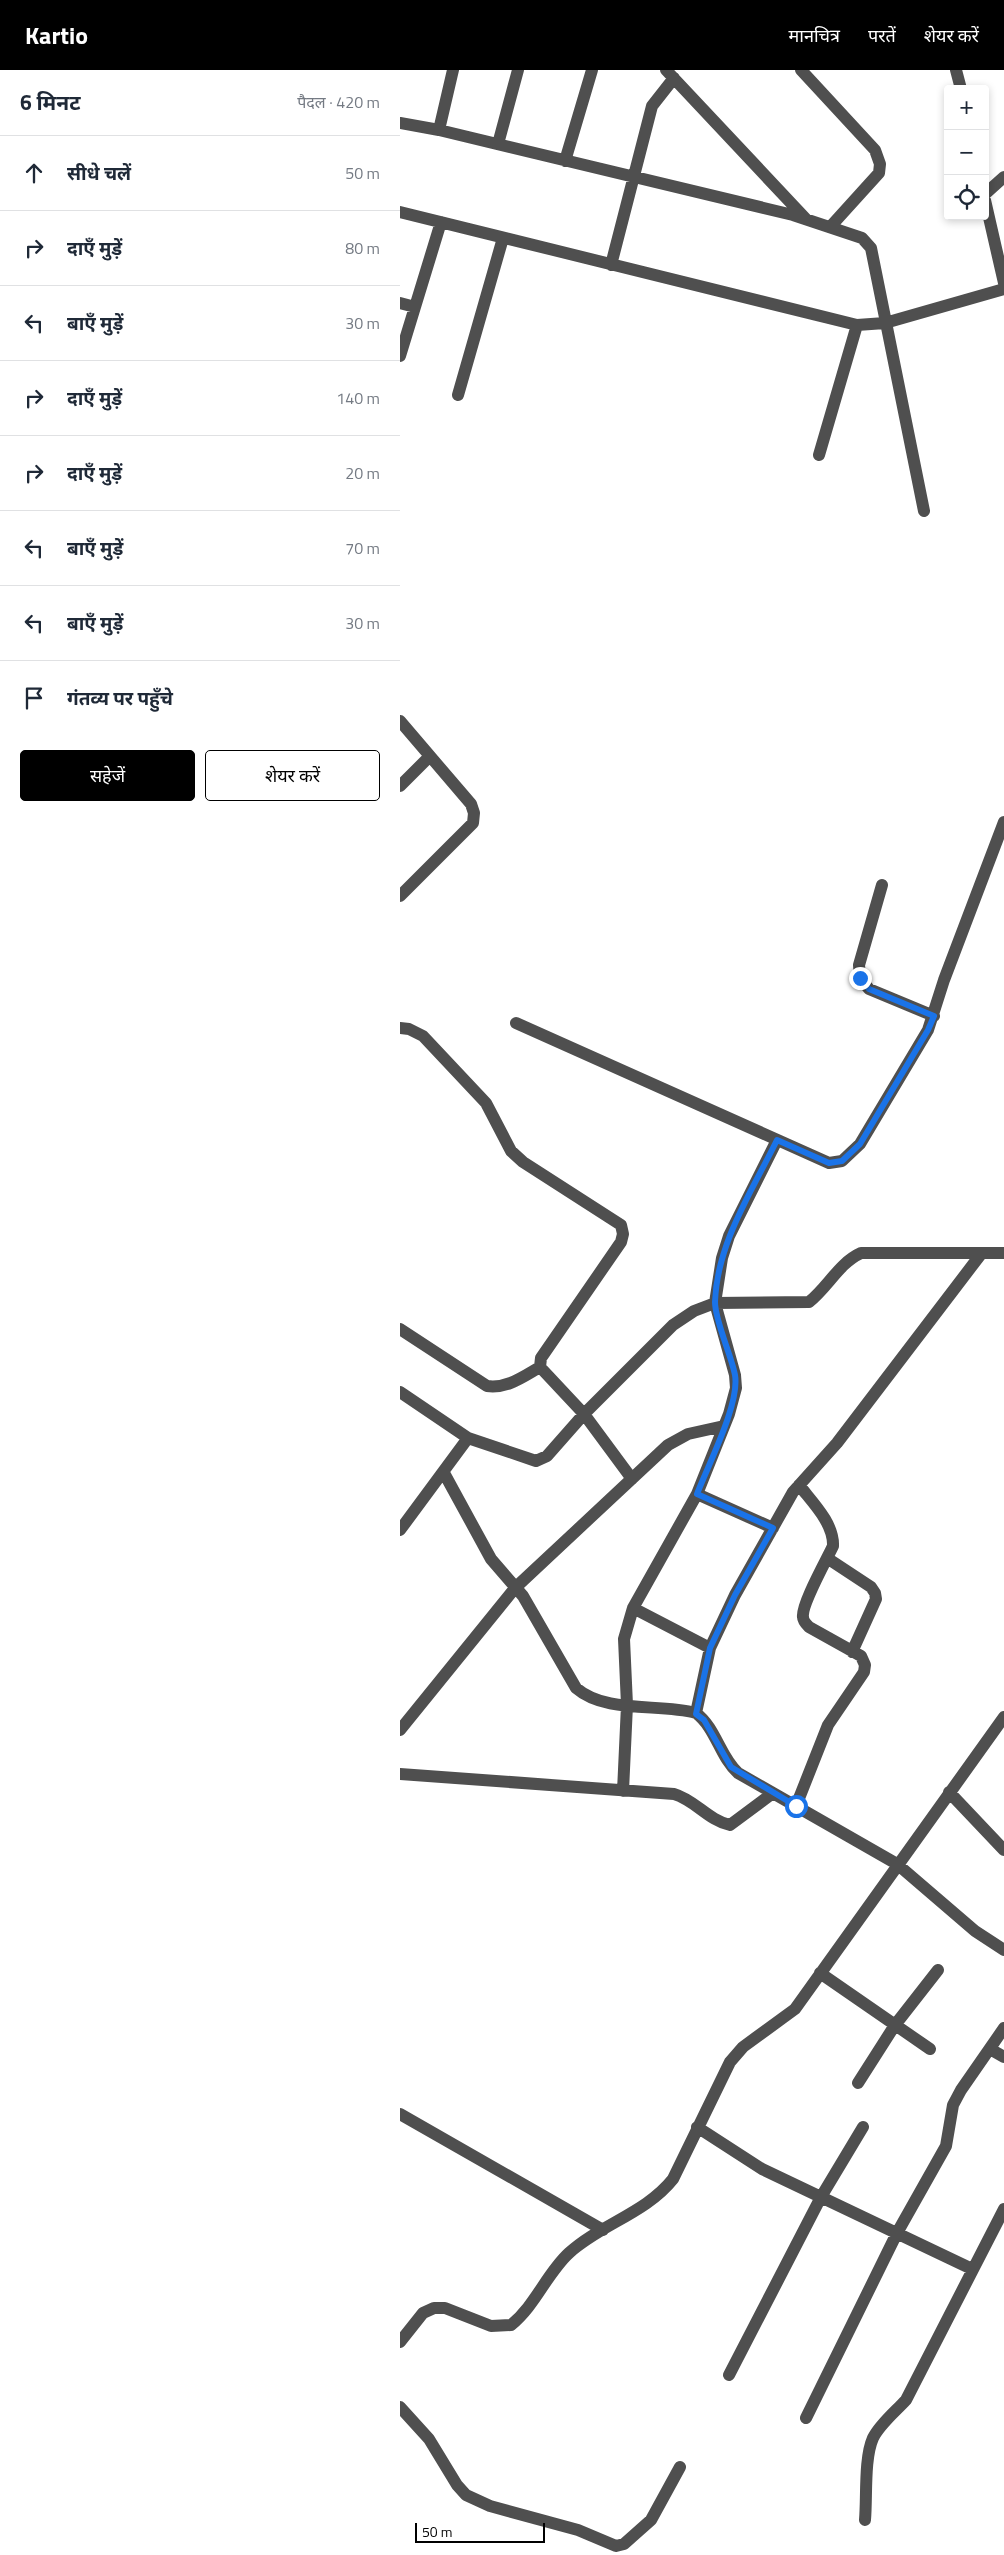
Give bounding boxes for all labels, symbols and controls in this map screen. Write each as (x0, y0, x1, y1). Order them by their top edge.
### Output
text: Kartio (25, 17, 88, 53)
text: मानचित्र (788, 22, 840, 49)
text: परतें (868, 22, 896, 49)
text: शेयर करें (924, 22, 979, 49)
map controls (944, 85, 989, 220)
button: + (944, 85, 989, 130)
text: 6 मिनट (20, 86, 80, 118)
text: पैदल · 420 m (297, 90, 380, 114)
button: − (944, 130, 989, 175)
text: सीधे चलें (67, 158, 131, 187)
icon: ahead (20, 159, 48, 187)
text: 50 m (345, 161, 380, 185)
button: locate (944, 175, 989, 220)
text: दाएँ मुड़ें (67, 233, 122, 262)
icon: right (20, 234, 48, 262)
text: 80 m (345, 236, 380, 260)
text: बाएँ मुड़ें (67, 308, 123, 337)
icon: left (20, 309, 48, 337)
text: 30 m (345, 311, 380, 335)
text: दाएँ मुड़ें (67, 383, 122, 412)
icon: right (20, 384, 48, 412)
text: 140 m (336, 386, 380, 410)
text: दाएँ मुड़ें (67, 458, 122, 487)
icon: right (20, 459, 48, 487)
text: 20 m (345, 461, 380, 485)
text: बाएँ मुड़ें (67, 533, 123, 562)
icon: left (20, 534, 48, 562)
text: 70 m (345, 536, 380, 560)
text: बाएँ मुड़ें (67, 608, 123, 637)
icon: left (20, 609, 48, 637)
text: 30 m (345, 611, 380, 635)
text: गंतव्य पर पहुँचे (67, 683, 173, 712)
icon: arrive (20, 684, 48, 712)
button: सहेजें (20, 750, 195, 801)
button: शेयर करें (205, 750, 380, 801)
route end (849, 967, 872, 990)
route start (785, 1795, 808, 1818)
scale bar (415, 2520, 545, 2543)
text: 50 m (422, 2521, 452, 2542)

